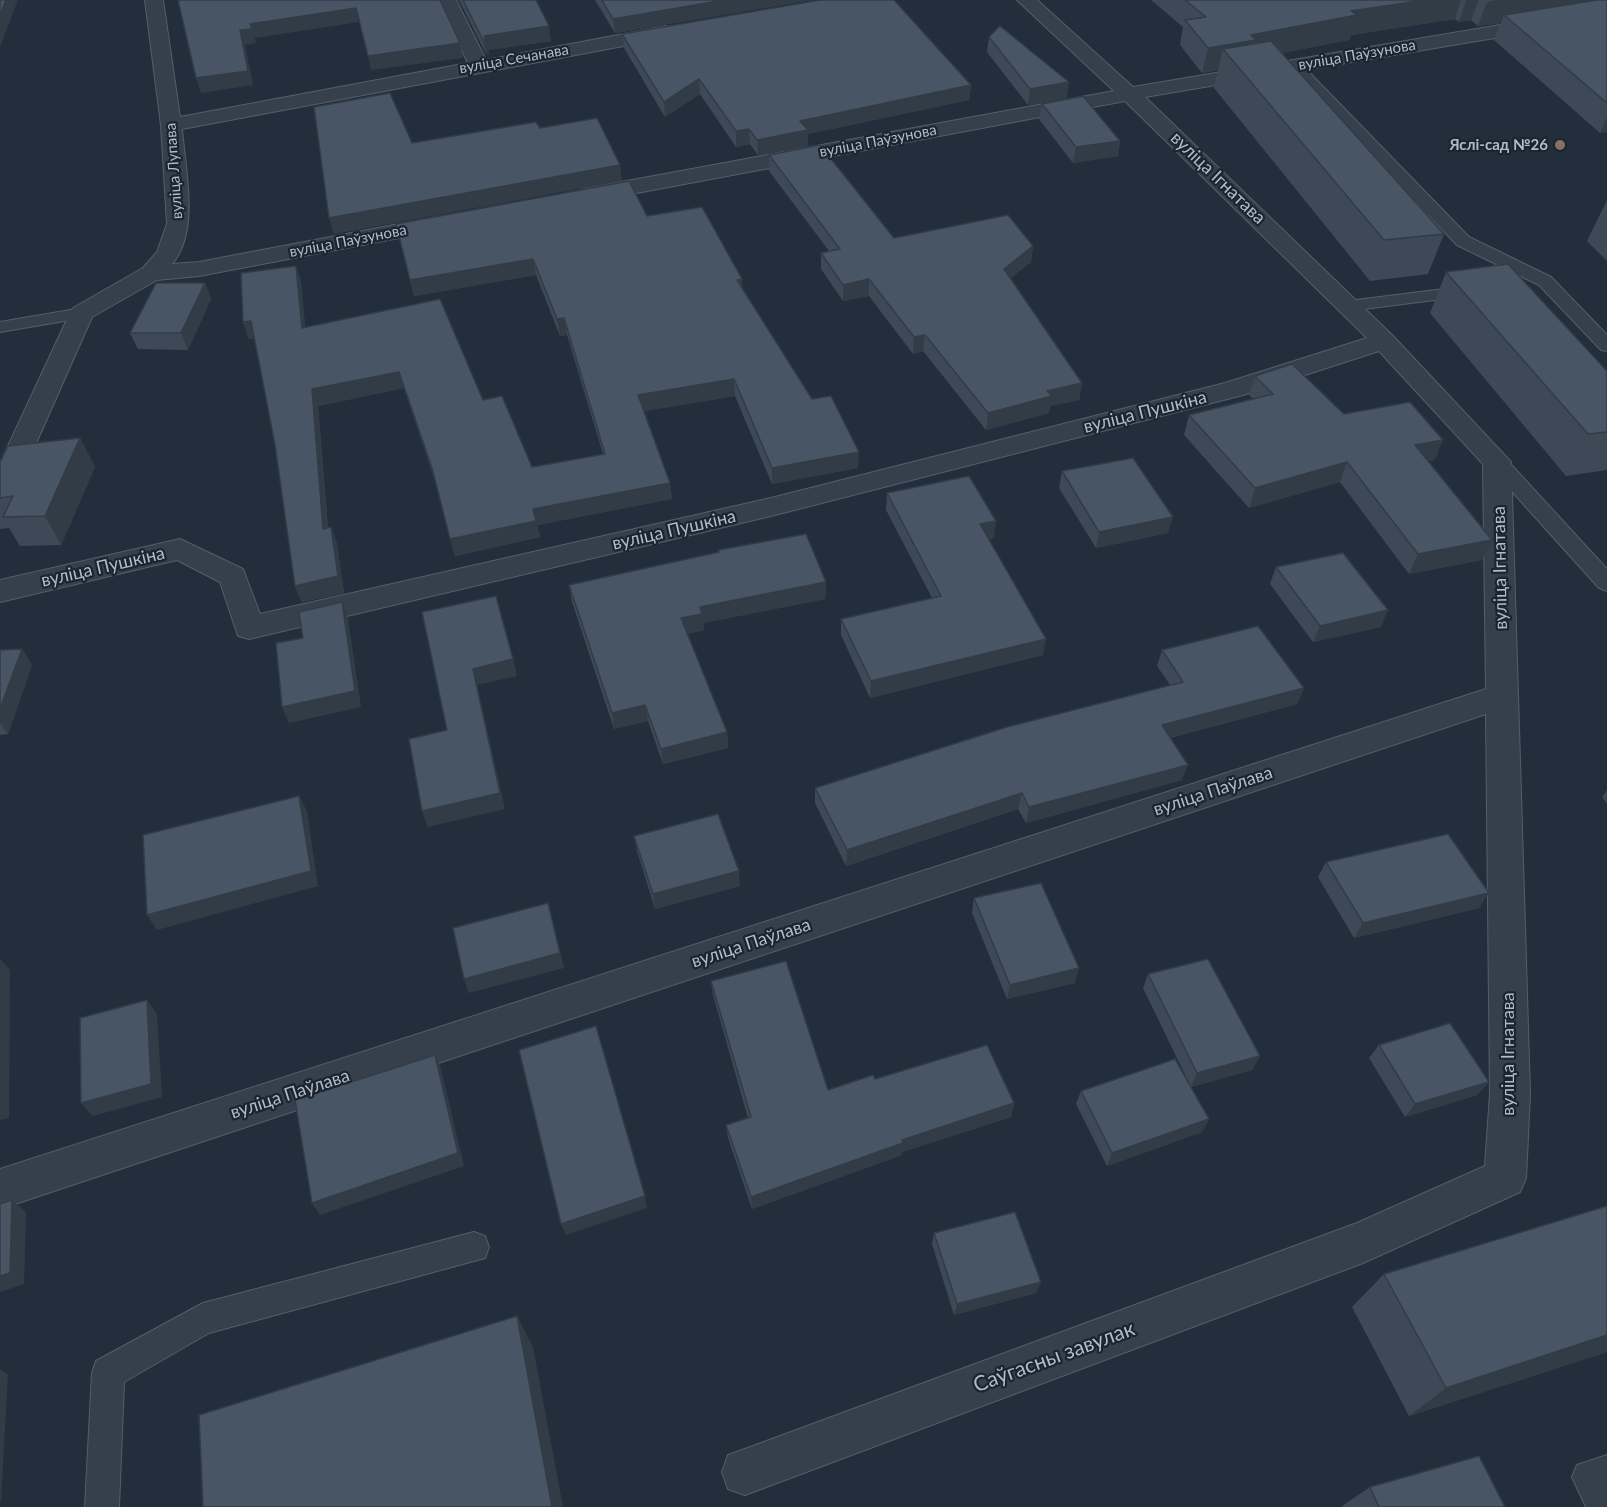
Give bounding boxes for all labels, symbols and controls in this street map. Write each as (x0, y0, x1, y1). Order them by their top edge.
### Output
street label: вуліца Паўзунова (1297, 36, 1417, 74)
street label: вуліца Сечанава (458, 41, 570, 77)
street label: вуліца Паўзунова (818, 121, 938, 161)
street label: вуліца Лупава (162, 122, 186, 220)
street label: вуліца Ігнатава (1166, 127, 1270, 229)
place label: Яслі-сад №26 (1449, 136, 1548, 154)
marker: Яслі-сад №26 (1553, 138, 1567, 152)
street label: вуліца Паўзунова (288, 221, 408, 261)
street label: вуліца Пушкіна (1081, 386, 1209, 438)
street label: вуліца Пушкіна (610, 505, 738, 555)
street label: вуліца Ігнатава (1488, 506, 1512, 630)
street label: вуліца Пушкіна (39, 542, 167, 592)
street label: вуліца Паўлава (1151, 762, 1275, 820)
street label: вуліца Паўлава (689, 914, 813, 972)
street label: вуліца Ігнатава (1497, 992, 1519, 1116)
street label: вуліца Паўлава (228, 1065, 352, 1123)
street label: Саўгасны завулак (970, 1316, 1138, 1398)

